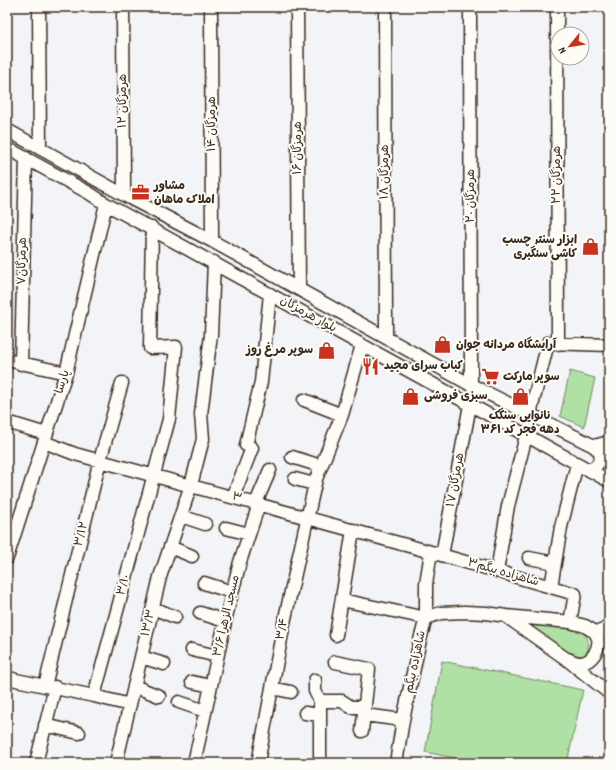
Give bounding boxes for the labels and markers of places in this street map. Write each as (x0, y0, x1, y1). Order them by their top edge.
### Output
place label: مشاور املاک ماهان (153, 178, 215, 209)
office icon: مشاور املاک ماهان (131, 183, 151, 203)
place label: ابزار سنتر چسب کاشی سنگبری (502, 232, 578, 263)
shop icon: ابزار سنتر چسب کاشی سنگبری (580, 237, 600, 257)
shop icon: آرایشگاه مردانه جوان (433, 335, 453, 355)
place label: آرایشگاه مردانه جوان (456, 336, 557, 354)
shop icon: سوپر مرغ روز (316, 340, 336, 360)
place label: سوپر مرغ روز (245, 342, 313, 359)
restaurant icon: کباب سرای مجید (361, 356, 381, 376)
place label: کباب سرای مجید (384, 358, 464, 375)
supermarket icon: سوپر مارکت (480, 367, 500, 387)
place label: سوپر مارکت (503, 369, 560, 386)
shop icon: سبزی فروشی (401, 386, 421, 406)
shop icon: نانوایی سنگک دهه فجر کد ۳۶۱ (510, 387, 530, 407)
place label: سبزی فروشی (424, 388, 488, 405)
place label: نانوایی سنگک دهه فجر کد ۳۶۱ (480, 407, 560, 439)

